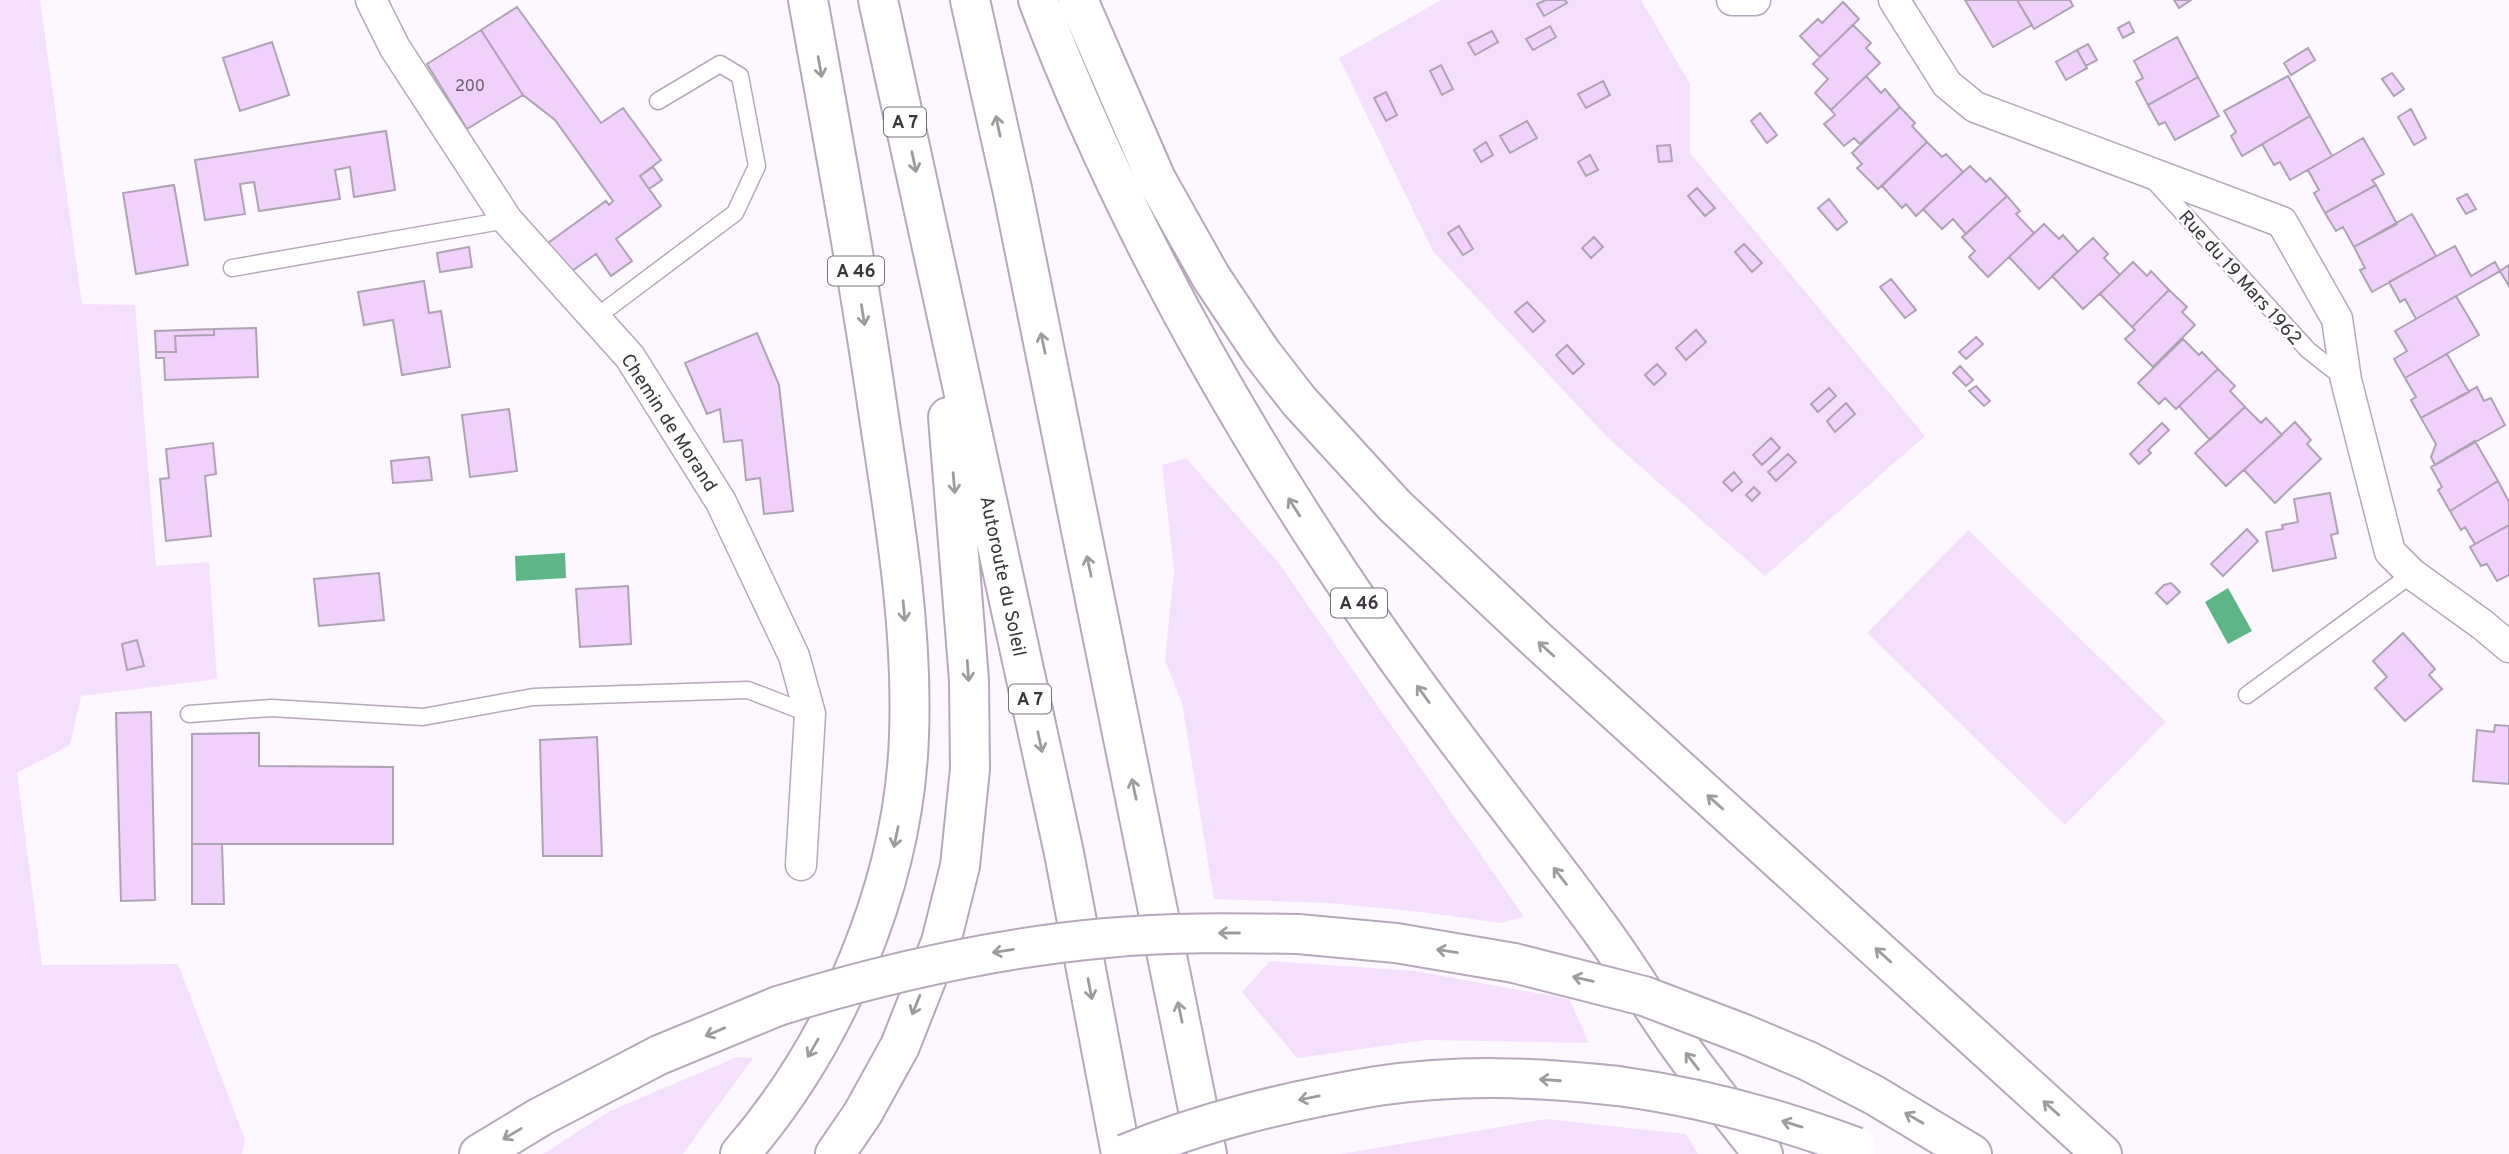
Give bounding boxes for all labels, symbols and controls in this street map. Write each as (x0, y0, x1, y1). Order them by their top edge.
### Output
one-way arrow (814, 55, 828, 78)
house number: 200 (455, 77, 485, 97)
road number: A 7 (884, 107, 926, 136)
one-way arrow (991, 115, 1004, 138)
one-way arrow (908, 150, 921, 173)
street label: Rue du 19 Mars 1962 (2173, 206, 2306, 351)
road number: A 46 (828, 256, 884, 286)
one-way arrow (857, 304, 870, 326)
one-way arrow (1036, 332, 1050, 355)
street label: Chemin de Morand (615, 350, 722, 497)
one-way arrow (948, 472, 961, 494)
street label: Autoroute du Soleil (973, 494, 1031, 659)
one-way arrow (1287, 497, 1301, 517)
one-way arrow (1081, 555, 1095, 578)
road number: A 46 (1331, 588, 1387, 618)
one-way arrow (898, 599, 911, 622)
one-way arrow (1537, 641, 1555, 657)
one-way arrow (962, 659, 975, 682)
road number: A 7 (1009, 684, 1051, 714)
one-way arrow (1416, 685, 1430, 704)
one-way arrow (1033, 730, 1047, 753)
one-way arrow (1127, 778, 1141, 801)
one-way arrow (1706, 794, 1724, 810)
one-way arrow (888, 825, 902, 848)
one-way arrow (1552, 867, 1567, 886)
one-way arrow (1218, 926, 1241, 940)
one-way arrow (1436, 944, 1459, 957)
one-way arrow (992, 945, 1015, 958)
one-way arrow (1875, 947, 1892, 964)
one-way arrow (1572, 972, 1595, 985)
one-way arrow (1083, 977, 1097, 1000)
one-way arrow (908, 994, 921, 1016)
one-way arrow (1172, 1001, 1186, 1024)
one-way arrow (705, 1026, 726, 1039)
one-way arrow (806, 1038, 820, 1058)
one-way arrow (1684, 1053, 1699, 1071)
one-way arrow (1539, 1073, 1562, 1086)
one-way arrow (1298, 1091, 1321, 1105)
one-way arrow (2043, 1100, 2060, 1117)
one-way arrow (1904, 1111, 1924, 1125)
one-way arrow (1781, 1117, 1803, 1130)
one-way arrow (502, 1127, 522, 1141)

